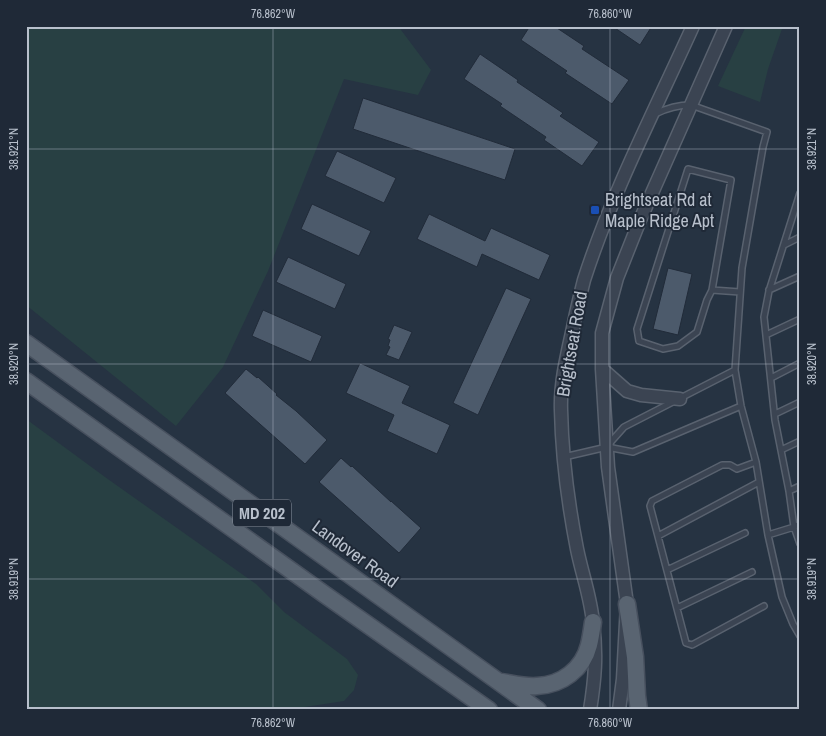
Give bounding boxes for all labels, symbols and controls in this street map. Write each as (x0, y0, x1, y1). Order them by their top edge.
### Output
text: 76.862°W (251, 6, 296, 22)
text: 76.860°W (588, 6, 633, 22)
text: 38.921°N (6, 128, 22, 170)
text: 38.921°N (804, 128, 820, 170)
place label: Brightseat Rd at Maple Ridge Apt (605, 187, 714, 233)
marker: Brightseat Rd at Maple Ridge Apt (589, 204, 601, 216)
street label: Brightseat Road (550, 289, 593, 399)
text: 38.920°N (6, 343, 22, 385)
text: 38.920°N (804, 343, 820, 385)
road number: MD 202 (233, 499, 291, 526)
street label: Landover Road (307, 514, 403, 593)
text: 38.919°N (6, 558, 22, 600)
text: 38.919°N (804, 558, 820, 600)
text: 76.862°W (251, 715, 296, 731)
text: 76.860°W (588, 715, 633, 731)

